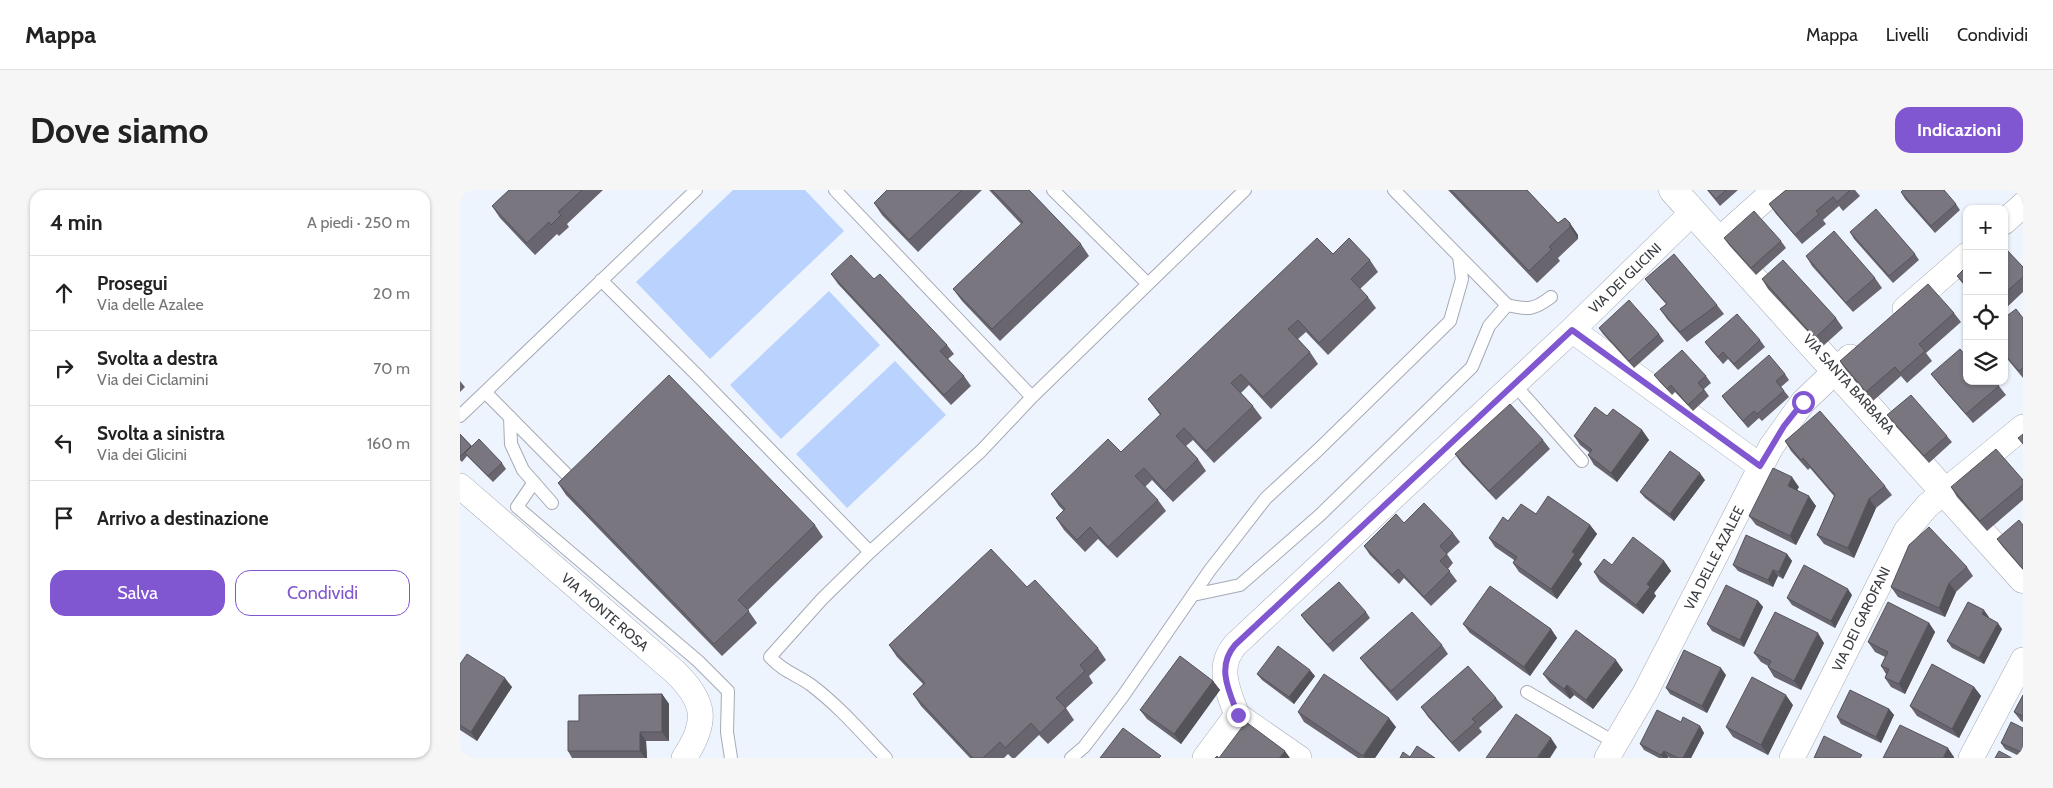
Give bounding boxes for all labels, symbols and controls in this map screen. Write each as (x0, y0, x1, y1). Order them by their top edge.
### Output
text: Mappa (25, 20, 96, 49)
text: Mappa (1806, 24, 1858, 46)
text: Livelli (1886, 24, 1929, 46)
text: Condividi (1957, 24, 2028, 46)
button: Indicazioni (1895, 107, 2023, 153)
text: Dove siamo (30, 109, 209, 152)
map controls (1963, 205, 2008, 385)
button: + (1963, 205, 2008, 250)
text: 4 min (50, 210, 103, 235)
text: A piedi · 250 m (307, 213, 410, 232)
street label: VIA DEI GLICINI (1585, 239, 1665, 317)
button: − (1963, 250, 2008, 295)
text: Prosegui (97, 272, 168, 295)
icon: ahead (50, 279, 78, 307)
text: 20 m (373, 284, 410, 303)
text: Via delle Azalee (97, 295, 204, 314)
button: locate (1963, 295, 2008, 340)
street label: VIA SANTA BARBARA (1799, 330, 1899, 438)
button: layers (1963, 340, 2008, 385)
text: Svolta a destra (97, 347, 218, 370)
icon: right (50, 354, 78, 382)
text: 70 m (373, 359, 410, 378)
text: Via dei Ciclamini (97, 370, 208, 389)
route start (1792, 391, 1815, 414)
text: Svolta a sinistra (97, 422, 225, 445)
icon: left (50, 429, 78, 457)
text: 160 m (367, 434, 410, 453)
text: Via dei Glicini (97, 445, 187, 464)
street label: VIA DELLE AZALEE (1680, 503, 1748, 613)
icon: arrive (50, 504, 78, 532)
text: Arrivo a destinazione (97, 507, 268, 530)
street label: VIA DEI GAROFANI (1828, 564, 1894, 674)
street label: VIA MONTE ROSA (558, 569, 653, 655)
button: Salva (50, 570, 225, 616)
button: Condividi (235, 570, 410, 616)
route end (1227, 704, 1250, 727)

